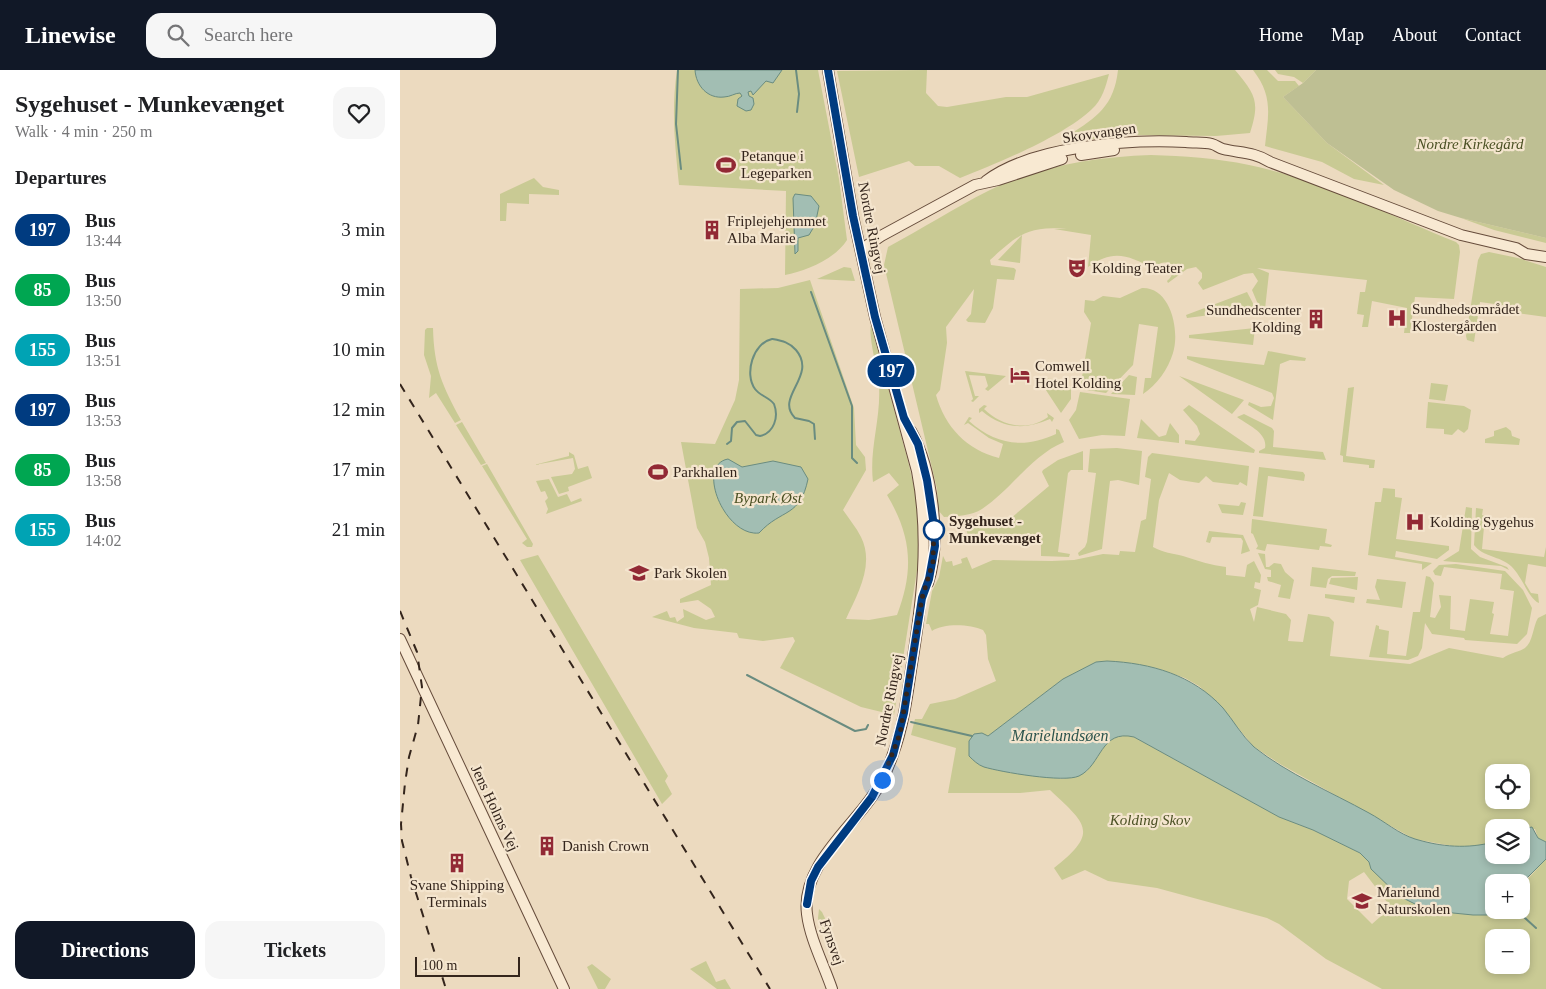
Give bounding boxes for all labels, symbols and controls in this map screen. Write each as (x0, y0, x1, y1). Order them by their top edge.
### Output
search box (146, 13, 496, 58)
icon: search (164, 21, 192, 49)
text: Linewise (25, 22, 116, 48)
text: Search here (204, 24, 293, 45)
text: Home (1259, 25, 1303, 45)
text: Map (1331, 25, 1364, 45)
text: About (1392, 25, 1437, 45)
text: Contact (1465, 25, 1521, 45)
button: heart (333, 87, 385, 139)
text: Sygehuset - Munkevænget (15, 91, 284, 117)
street label: Skovvangen (1061, 120, 1137, 146)
text: Walk · 4 min · 250 m (15, 123, 152, 140)
park label: Nordre Kirkegård (1415, 136, 1524, 152)
place label: Petanque i Legeparken (741, 148, 812, 181)
sports icon: Petanque i Legeparken (715, 154, 737, 176)
text: Departures (15, 167, 106, 188)
street label: Nordre Ringvej (855, 180, 889, 276)
text: Bus (85, 210, 116, 231)
place label: Friplejehjemmet Alba Marie (727, 213, 827, 246)
text: 3 min (341, 219, 385, 240)
building icon: Friplejehjemmet Alba Marie (701, 219, 723, 241)
text: 197 (29, 220, 56, 240)
text: 13:44 (85, 232, 121, 249)
theatre icon: Kolding Teater (1066, 257, 1088, 279)
place label: Kolding Teater (1092, 260, 1182, 276)
text: Bus (85, 270, 116, 291)
text: 9 min (341, 279, 385, 300)
text: 85 (34, 280, 52, 300)
text: 13:50 (85, 292, 121, 309)
place label: Sundhedsområdet Klostergården (1412, 301, 1520, 334)
place label: Sundhedscenter Kolding (1206, 302, 1301, 335)
hospital icon: Sundhedsområdet Klostergården (1386, 307, 1408, 329)
building icon: Sundhedscenter Kolding (1305, 308, 1327, 330)
text: Bus (85, 330, 116, 351)
text: 10 min (332, 339, 385, 360)
text: 155 (29, 340, 56, 360)
text: 13:51 (85, 352, 121, 369)
line badge: 197 (862, 355, 920, 387)
place label: Comwell Hotel Kolding (1035, 358, 1122, 391)
text: 197 (878, 361, 905, 381)
hotel icon: Comwell Hotel Kolding (1009, 364, 1031, 386)
text: Bus (85, 390, 116, 411)
text: 12 min (332, 399, 385, 420)
text: 197 (29, 400, 56, 420)
text: 13:53 (85, 412, 121, 429)
text: Bus (85, 450, 116, 471)
text: 17 min (332, 459, 385, 480)
text: 85 (34, 460, 52, 480)
sports icon: Parkhallen (647, 461, 669, 483)
place label: Parkhallen (673, 464, 738, 480)
text: 13:58 (85, 472, 121, 489)
park label: Bypark Øst (734, 490, 803, 506)
text: Bus (85, 510, 116, 531)
hospital icon: Kolding Sygehus (1404, 511, 1426, 533)
place label: Sygehuset - Munkevænget (949, 513, 1041, 546)
place label: Kolding Sygehus (1430, 514, 1534, 530)
text: 21 min (332, 519, 385, 540)
marker: Sygehuset - Munkevænget (923, 519, 945, 541)
text: 155 (29, 520, 56, 540)
text: 14:02 (85, 532, 121, 549)
school or university icon: Park Skolen (628, 562, 650, 584)
place label: Park Skolen (654, 565, 727, 581)
street label: Nordre Ringvej (872, 652, 906, 748)
water label: Marielundsøen (1011, 727, 1108, 744)
street label: Jens Holms Vej (468, 762, 522, 854)
map controls (1485, 764, 1530, 974)
button: locate (1485, 764, 1530, 809)
your location (870, 768, 895, 793)
park label: Kolding Skov (1109, 812, 1191, 828)
button: layers (1485, 819, 1530, 864)
building icon: Danish Crown (536, 835, 558, 857)
place label: Danish Crown (562, 838, 650, 854)
building icon: Svane Shipping Terminals (446, 852, 468, 874)
button: + (1485, 874, 1530, 919)
place label: Svane Shipping Terminals (410, 877, 505, 910)
place label: Marielund Naturskolen (1377, 884, 1451, 917)
school or university icon: Marielund Naturskolen (1351, 890, 1373, 912)
street label: Fynsvej (817, 917, 847, 967)
button: Directions (15, 921, 195, 979)
button: Tickets (205, 921, 385, 979)
button: − (1485, 929, 1530, 974)
scale bar (415, 954, 520, 977)
text: 100 m (422, 958, 457, 973)

